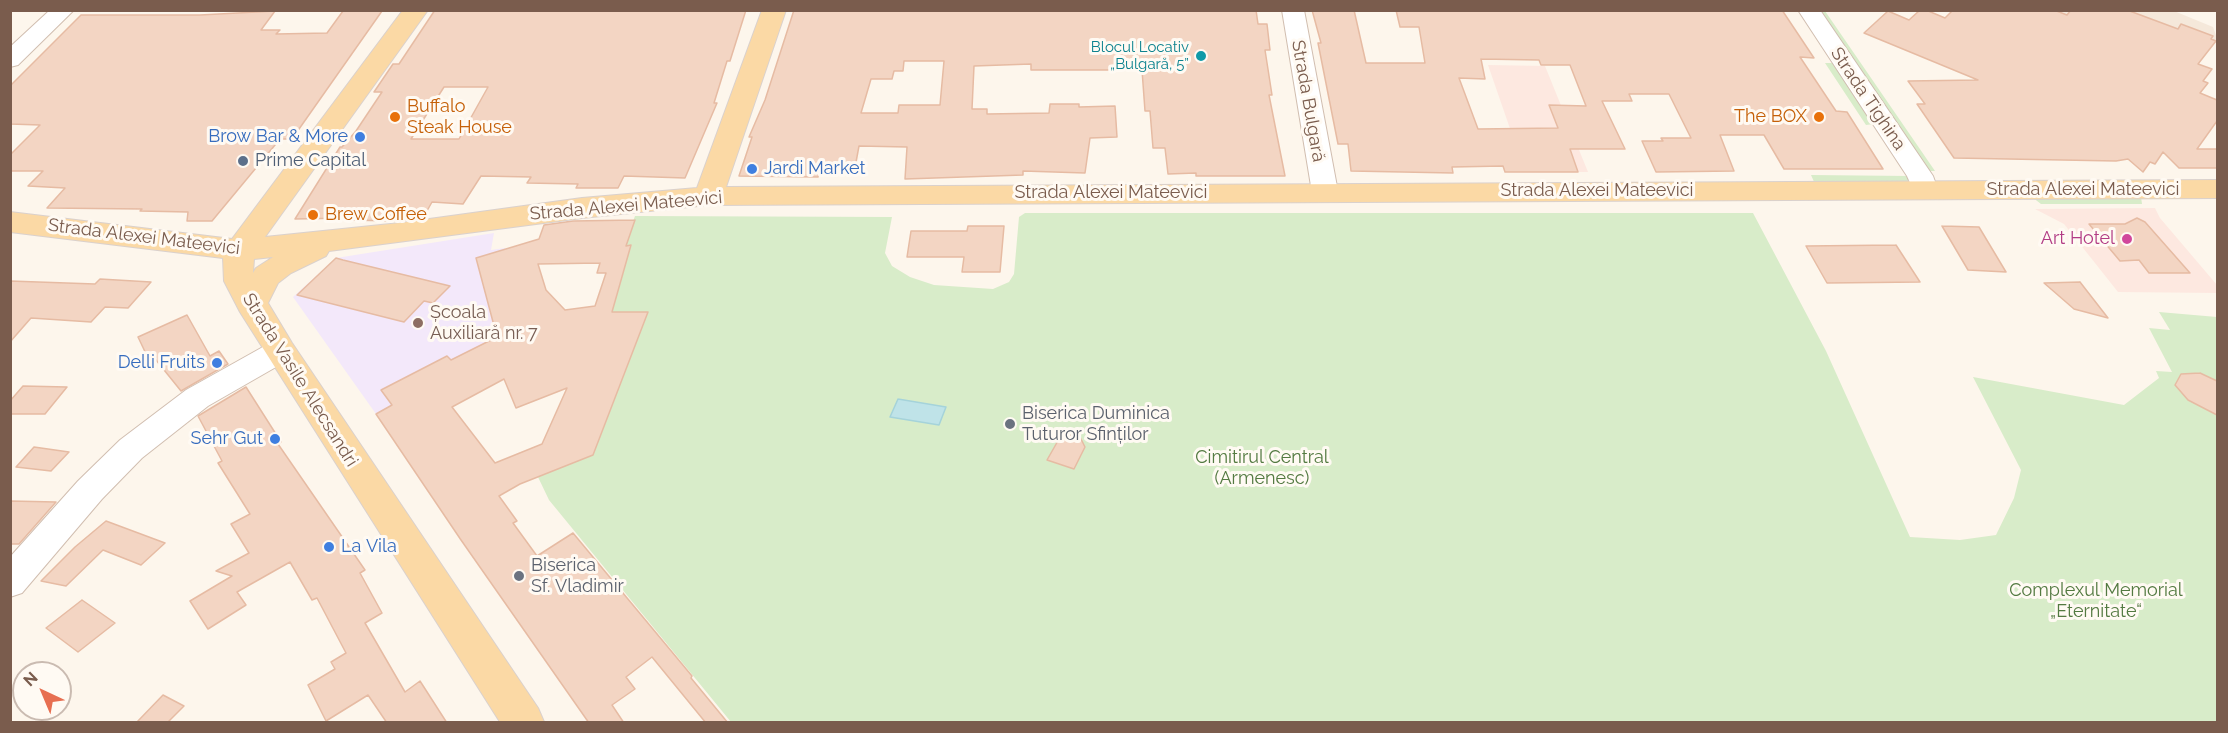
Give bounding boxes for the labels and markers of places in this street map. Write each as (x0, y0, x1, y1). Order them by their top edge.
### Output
place label: Blocul Locativ „Bulgară, 5” (1091, 38, 1189, 73)
marker: Blocul Locativ „Bulgară, 5” (1194, 49, 1208, 63)
place label: Buffalo Steak House (407, 96, 512, 138)
place label: The BOX (1734, 106, 1807, 128)
marker: Buffalo Steak House (388, 110, 402, 124)
marker: The BOX (1812, 110, 1826, 124)
place label: Brow Bar & More (208, 126, 348, 148)
marker: Brow Bar & More (353, 130, 367, 144)
place label: Prime Capital (255, 150, 366, 172)
marker: Prime Capital (236, 154, 250, 168)
place label: Jardi Market (764, 158, 865, 180)
marker: Jardi Market (745, 162, 759, 176)
place label: Brew Coffee (325, 204, 427, 226)
marker: Brew Coffee (306, 208, 320, 222)
place label: Art Hotel (2041, 228, 2115, 250)
marker: Art Hotel (2120, 232, 2134, 246)
place label: Școala Auxiliară nr. 7 (430, 302, 538, 344)
marker: Școala Auxiliară nr. 7 (411, 316, 425, 330)
place label: Delli Fruits (118, 352, 205, 374)
marker: Delli Fruits (210, 356, 224, 370)
place label: Biserica Duminica Tuturor Sfinților (1022, 403, 1170, 446)
marker: Biserica Duminica Tuturor Sfinților (1003, 417, 1017, 431)
place label: Sehr Gut (190, 428, 263, 450)
marker: Sehr Gut (268, 432, 282, 446)
place label: La Vila (341, 536, 397, 558)
marker: La Vila (322, 540, 336, 554)
place label: Biserica Sf. Vladimir (531, 555, 624, 598)
marker: Biserica Sf. Vladimir (512, 569, 526, 583)

